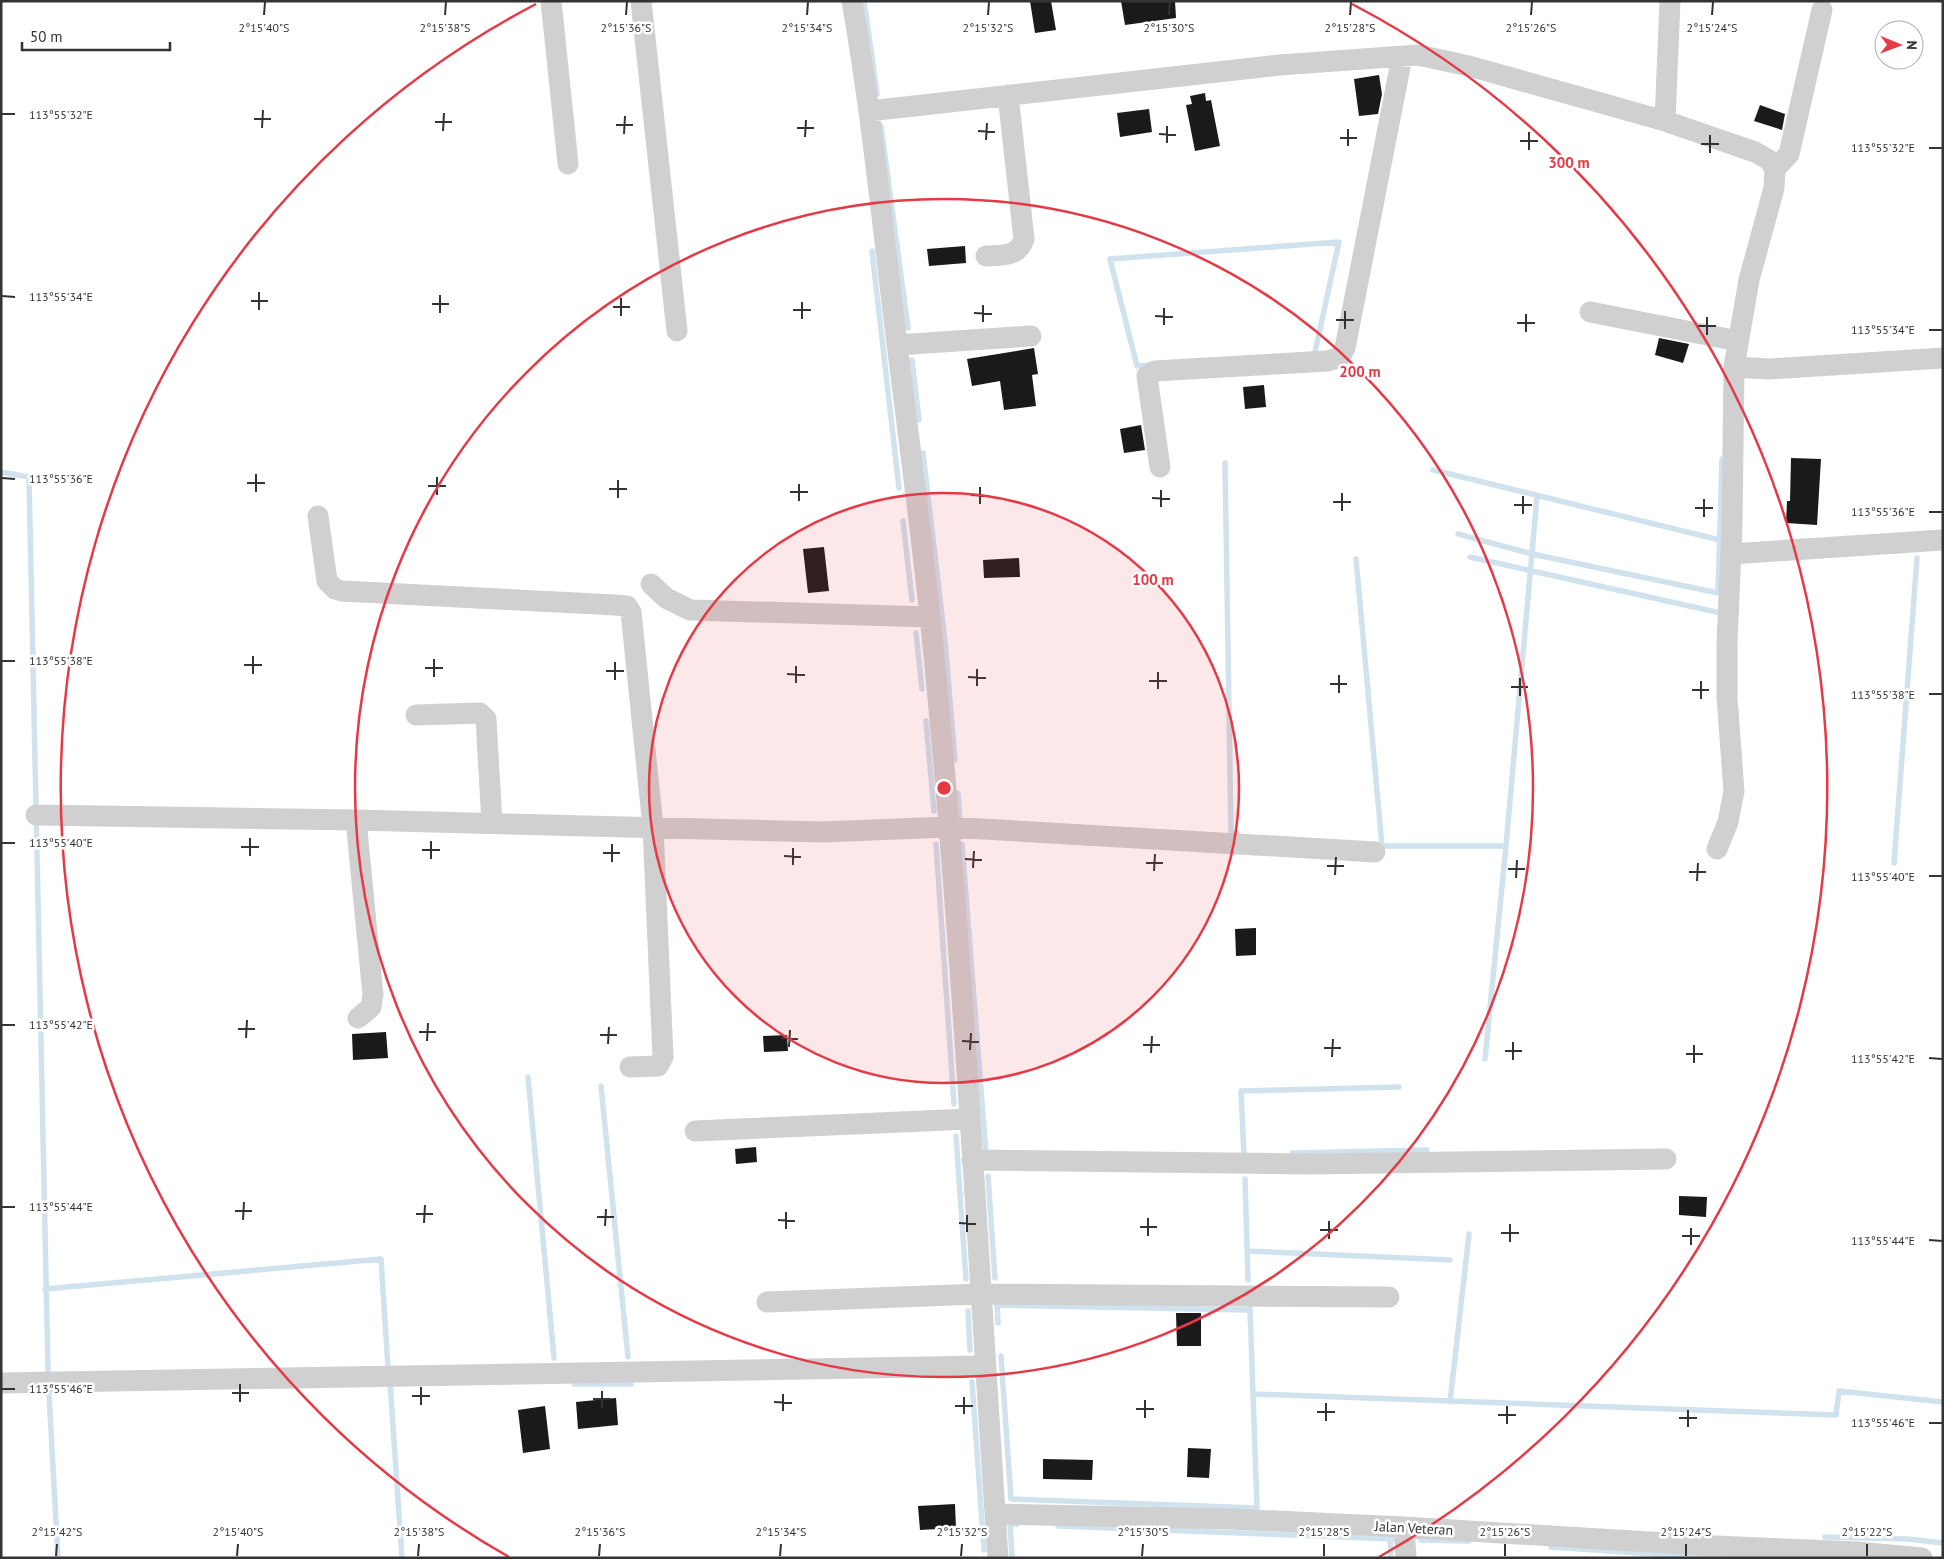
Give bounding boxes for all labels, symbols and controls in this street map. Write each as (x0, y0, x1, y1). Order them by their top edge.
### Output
scale bar (22, 20, 170, 52)
text: 2°15'40"S (239, 20, 289, 35)
text: 2°15'38"S (420, 20, 470, 35)
text: 2°15'36"S (601, 20, 651, 35)
text: 2°15'34"S (782, 20, 832, 35)
text: 2°15'32"S (963, 20, 1013, 35)
text: 2°15'30"S (1144, 20, 1194, 35)
text: 2°15'28"S (1325, 20, 1375, 35)
text: 2°15'26"S (1506, 20, 1556, 35)
text: 2°15'24"S (1687, 20, 1737, 35)
north arrow (1874, 20, 1924, 70)
text: 50 m (30, 27, 63, 46)
text: N (1903, 40, 1921, 50)
text: 113°55'32"E (29, 107, 93, 122)
text: 113°55'32"E (1851, 140, 1915, 155)
text: 300 m (1548, 153, 1590, 172)
text: 113°55'34"E (29, 289, 93, 304)
text: 113°55'34"E (1851, 322, 1915, 337)
text: 200 m (1339, 362, 1381, 381)
text: 113°55'36"E (29, 471, 93, 486)
text: 113°55'36"E (1851, 504, 1915, 519)
text: 100 m (1132, 570, 1174, 589)
text: 113°55'38"E (29, 653, 93, 668)
text: 113°55'38"E (1851, 687, 1915, 702)
centre of rings (935, 779, 953, 797)
text: 113°55'40"E (29, 835, 93, 850)
text: 113°55'40"E (1851, 869, 1915, 884)
text: 113°55'42"E (29, 1017, 93, 1032)
text: 113°55'42"E (1851, 1051, 1915, 1066)
text: 113°55'44"E (29, 1199, 93, 1214)
text: 113°55'44"E (1851, 1233, 1915, 1248)
text: 113°55'46"E (29, 1381, 93, 1396)
text: 113°55'46"E (1851, 1415, 1915, 1430)
street label: Jalan Veteran (1373, 1517, 1454, 1539)
text: 2°15'42"S (32, 1524, 82, 1539)
text: 2°15'40"S (213, 1524, 263, 1539)
text: 2°15'38"S (394, 1524, 444, 1539)
text: 2°15'36"S (575, 1524, 625, 1539)
text: 2°15'34"S (756, 1524, 806, 1539)
text: 2°15'32"S (937, 1524, 987, 1539)
text: 2°15'30"S (1118, 1524, 1168, 1539)
text: 2°15'28"S (1299, 1524, 1349, 1539)
text: 2°15'26"S (1480, 1524, 1530, 1539)
text: 2°15'24"S (1661, 1524, 1711, 1539)
text: 2°15'22"S (1842, 1524, 1892, 1539)

